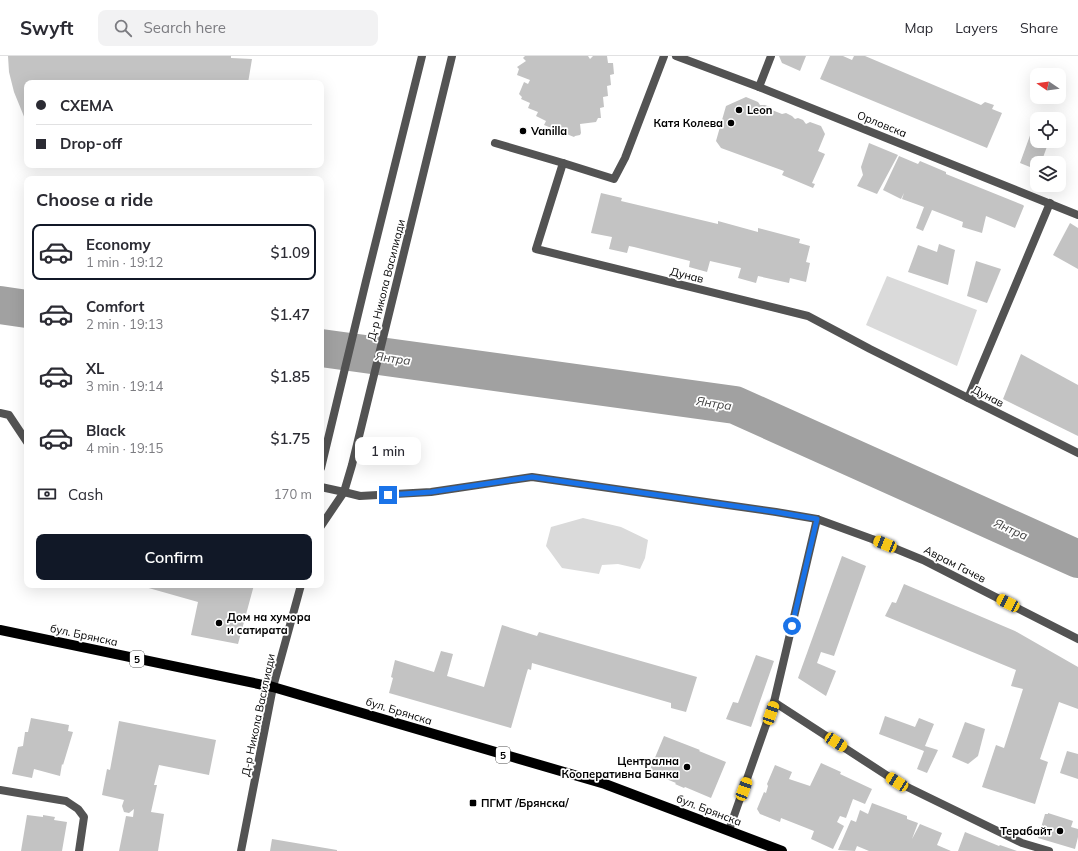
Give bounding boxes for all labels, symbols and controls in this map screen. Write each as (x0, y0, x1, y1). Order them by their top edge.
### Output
search box (98, 10, 378, 46)
text: Swyft (20, 16, 74, 40)
icon: search (112, 17, 134, 39)
text: Search here (144, 18, 226, 37)
text: Map (904, 19, 933, 37)
text: Layers (955, 19, 998, 37)
text: Share (1020, 19, 1058, 37)
north arrow (1030, 68, 1066, 104)
map controls (1030, 68, 1066, 192)
text: СХЕМА (60, 96, 113, 115)
place label: Leon (747, 103, 772, 117)
marker: Leon (734, 105, 744, 115)
street label: Орловска (855, 108, 909, 140)
button: locate (1030, 112, 1066, 148)
place label: Катя Колева (654, 116, 723, 130)
marker: Катя Колева (726, 118, 736, 128)
place label: Vanilla (530, 124, 567, 138)
marker: Vanilla (518, 126, 528, 136)
text: Drop-off (60, 134, 122, 153)
button: layers (1030, 156, 1066, 192)
text: Choose a ride (36, 188, 153, 211)
street label: Д-р Никола Василиади (364, 218, 408, 342)
icon: car (38, 234, 74, 270)
text: Economy (86, 235, 151, 254)
text: $1.09 (270, 243, 310, 262)
text: 1 min · 19:12 (86, 254, 163, 270)
street label: Дунав (669, 264, 705, 286)
icon: car (38, 296, 74, 332)
text: Comfort (86, 297, 144, 316)
text: $1.47 (270, 305, 310, 324)
text: 2 min · 19:13 (86, 316, 163, 332)
water label: Янтра (373, 348, 412, 368)
icon: car (38, 358, 74, 394)
text: XL (86, 359, 104, 378)
text: $1.85 (270, 367, 310, 386)
text: 3 min · 19:14 (86, 378, 163, 394)
street label: Дунав (970, 382, 1006, 410)
water label: Янтра (694, 393, 733, 413)
icon: car (38, 420, 74, 456)
text: Black (86, 421, 125, 440)
text: $1.75 (270, 429, 310, 448)
callout: 1 min (355, 437, 421, 465)
text: 4 min · 19:15 (86, 440, 163, 456)
text: 1 min (371, 443, 405, 459)
icon: cash (36, 483, 58, 505)
text: Cash (68, 485, 103, 504)
text: 170 m (274, 486, 312, 502)
route end (379, 486, 397, 504)
water label: Янтра (991, 515, 1030, 543)
button: Confirm (36, 534, 312, 580)
car (872, 534, 898, 554)
street label: Аврам Гачев (922, 542, 988, 586)
car (995, 592, 1021, 614)
place label: Дом на хумора и сатирата (227, 610, 311, 637)
route start (783, 617, 801, 635)
marker: Дом на хумора и сатирата (214, 618, 224, 628)
street label: бул. Брянска (49, 621, 119, 649)
road number: 5 (130, 651, 144, 667)
street label: Д-р Никола Василиади (238, 652, 278, 778)
street label: бул. Брянска (364, 694, 434, 728)
car (761, 700, 781, 726)
car (823, 730, 849, 754)
road number: 5 (496, 747, 510, 763)
place label: Централна Кооперативна Банка (561, 754, 679, 781)
marker: Централна Кооперативна Банка (682, 762, 692, 772)
car (884, 770, 910, 794)
car (734, 776, 754, 802)
street label: бул. Брянска (674, 791, 744, 829)
place label: ПГМТ /Брянска/ (481, 796, 569, 810)
marker: ПГМТ /Брянска/ (468, 798, 478, 808)
place label: Терабайт (1000, 824, 1053, 838)
marker: Терабайт (1055, 826, 1065, 836)

